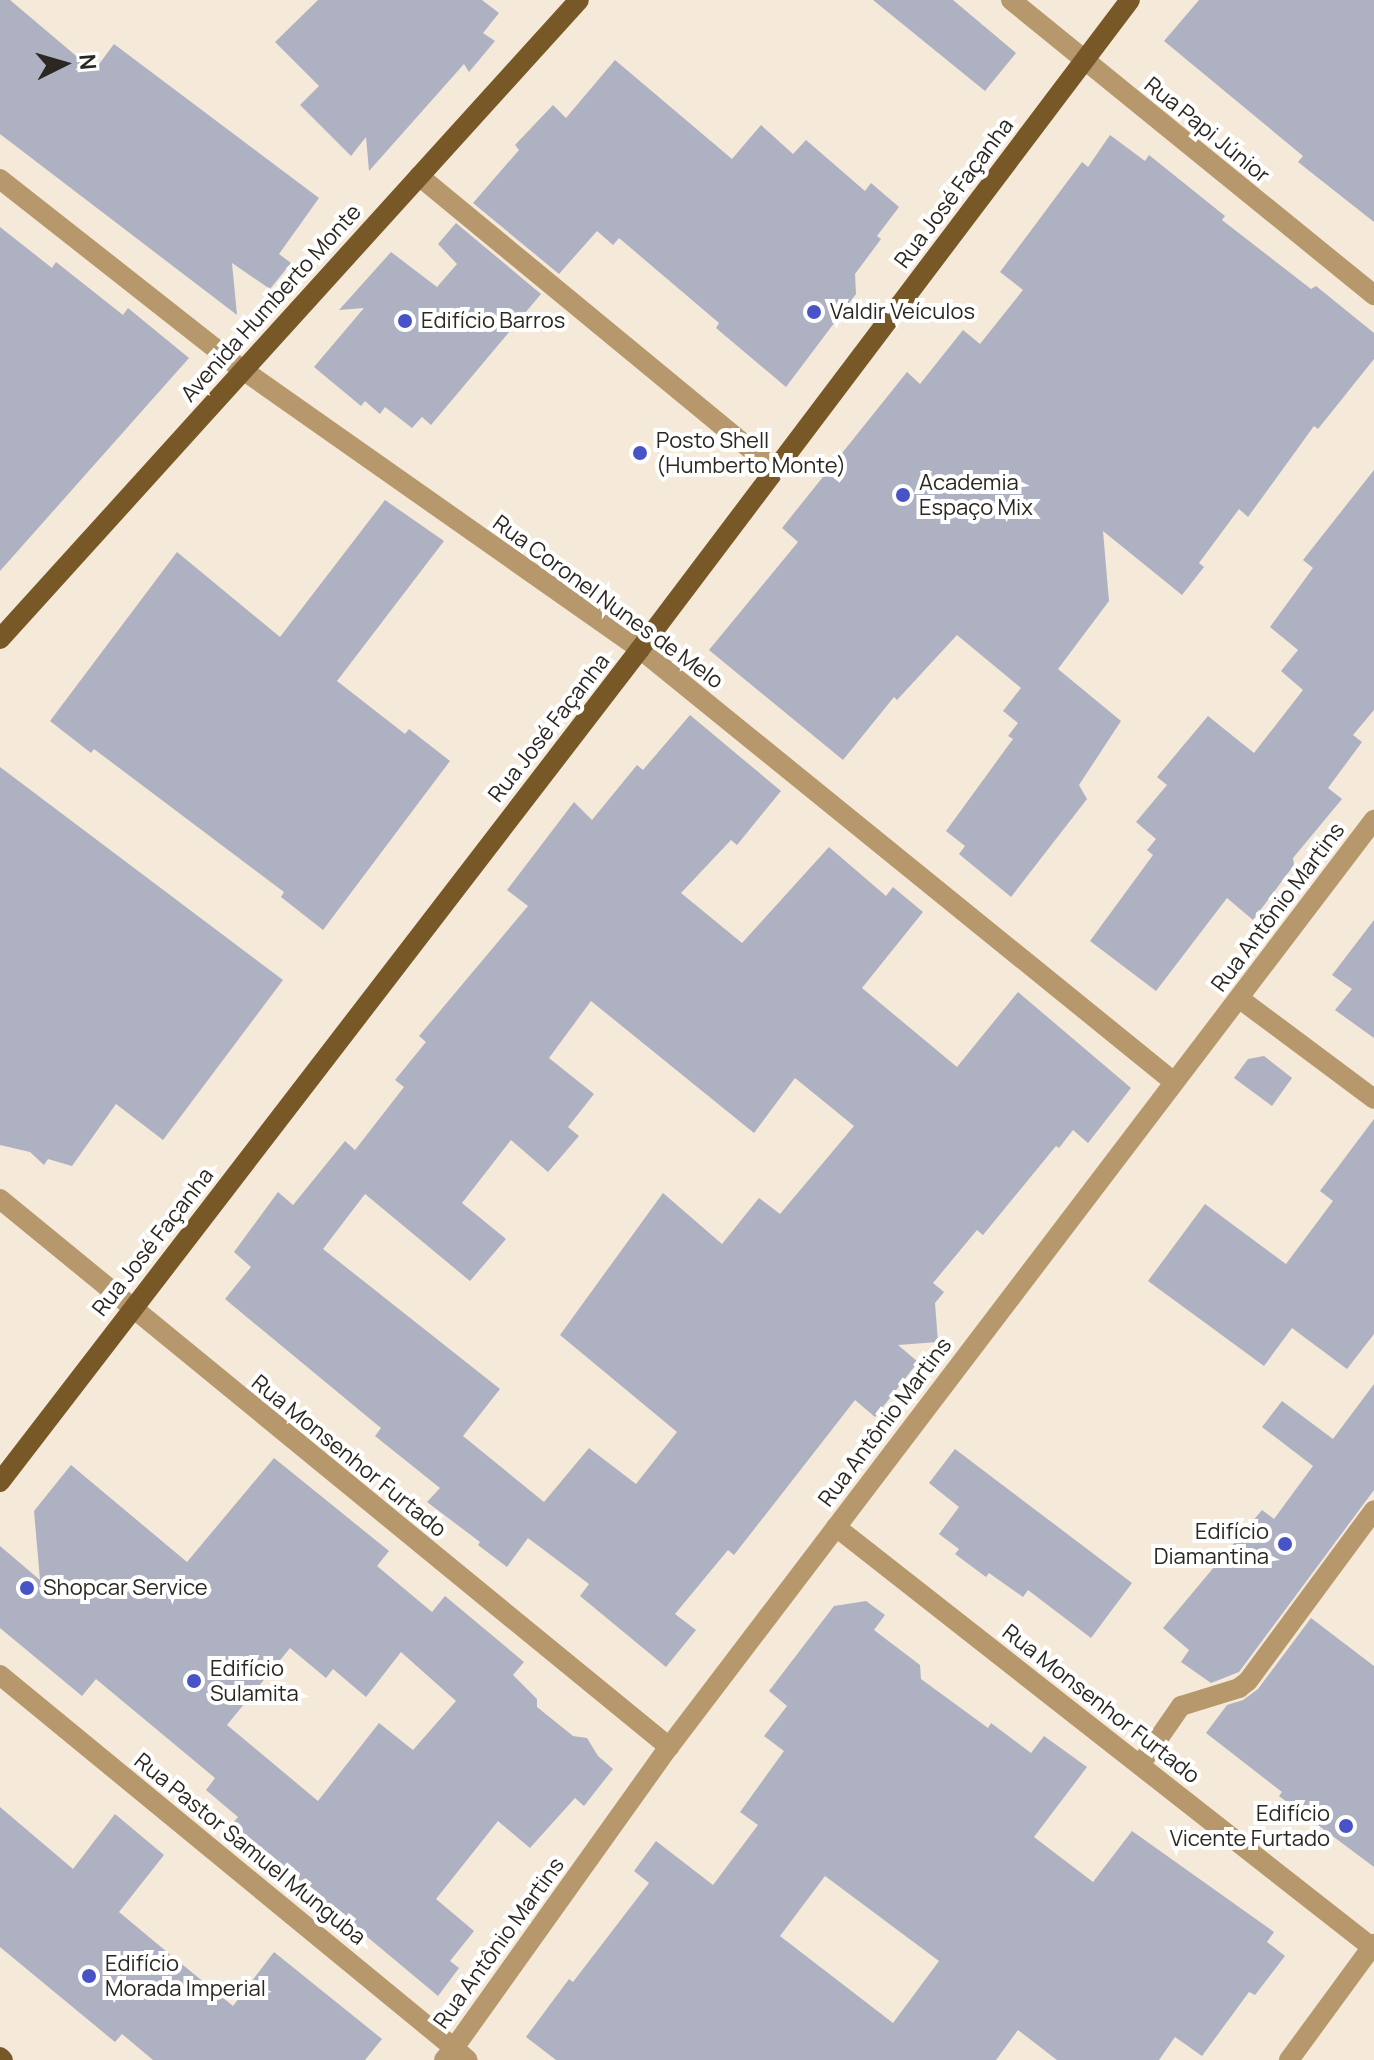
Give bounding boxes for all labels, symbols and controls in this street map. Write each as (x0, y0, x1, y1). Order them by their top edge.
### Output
north arrow (24, 24, 104, 104)
text: N (72, 53, 104, 71)
street label: Rua Papi Júnior (1139, 71, 1275, 189)
street label: Rua José Façanha (889, 113, 1019, 273)
street label: Avenida Humberto Monte (175, 199, 367, 407)
place label: Valdir Veículos (830, 299, 975, 325)
marker: Valdir Veículos (805, 303, 823, 321)
place label: Edifício Barros (421, 308, 565, 334)
marker: Edifício Barros (396, 312, 414, 330)
place label: Posto Shell (Humberto Monte) (656, 427, 846, 478)
marker: Posto Shell (Humberto Monte) (631, 444, 649, 462)
place label: Academia Espaço Mix (919, 469, 1033, 520)
marker: Academia Espaço Mix (894, 486, 912, 504)
street label: Rua Coronel Nunes de Melo (488, 510, 728, 694)
street label: Rua José Façanha (483, 649, 615, 807)
street label: Rua Antônio Martins (1206, 817, 1350, 997)
street label: Rua José Façanha (87, 1163, 219, 1321)
street label: Rua Antônio Martins (813, 1332, 957, 1512)
street label: Rua Monsenhor Furtado (246, 1369, 452, 1543)
place label: Edifício Diamantina (1154, 1518, 1269, 1570)
marker: Edifício Diamantina (1276, 1535, 1294, 1553)
place label: Shopcar Service (43, 1575, 208, 1601)
marker: Shopcar Service (18, 1579, 36, 1597)
street label: Rua Monsenhor Furtado (997, 1619, 1205, 1789)
place label: Edifício Sulamita (210, 1655, 299, 1706)
marker: Edifício Sulamita (185, 1672, 203, 1690)
street label: Rua Pastor Samuel Munguba (129, 1748, 371, 1950)
place label: Edifício Vicente Furtado (1170, 1800, 1330, 1852)
marker: Edifício Vicente Furtado (1337, 1817, 1355, 1835)
street label: Rua Antônio Martins (428, 1852, 570, 2034)
place label: Edifício Morada Imperial (105, 1950, 266, 2002)
marker: Edifício Morada Imperial (80, 1967, 98, 1985)

